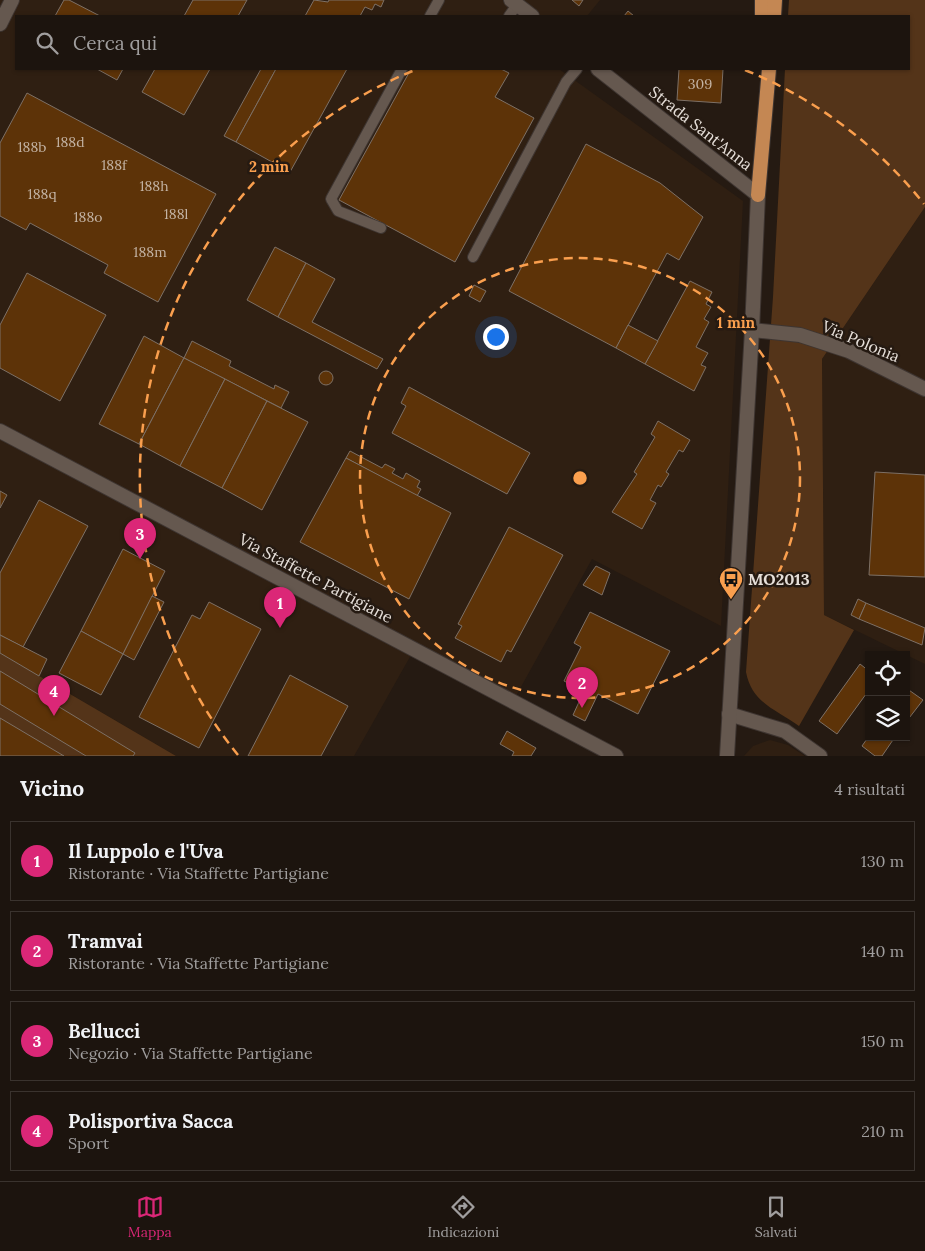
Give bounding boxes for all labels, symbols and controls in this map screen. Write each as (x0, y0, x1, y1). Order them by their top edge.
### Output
search box (15, 15, 910, 70)
icon: search (33, 29, 61, 57)
text: Cerca qui (73, 31, 157, 55)
house number: 309 (688, 75, 712, 93)
street label: Strada Sant'Anna (645, 81, 757, 175)
house number: 188d (55, 133, 85, 151)
house number: 188b (18, 138, 46, 156)
house number: 188f (101, 156, 128, 174)
text: 2 min (249, 157, 290, 176)
house number: 188h (139, 177, 169, 195)
house number: 188q (28, 185, 56, 203)
house number: 188l (164, 205, 189, 223)
house number: 188o (73, 208, 103, 226)
house number: 188m (133, 243, 167, 261)
text: 1 min (717, 313, 756, 332)
street label: Via Polonia (818, 315, 903, 366)
your location (483, 324, 509, 350)
centre of rings (571, 469, 589, 487)
pin: 3 (124, 518, 156, 559)
street label: Via Staffette Partigiane (235, 528, 397, 627)
bus stop icon: MO2013 (718, 566, 744, 600)
place label: MO2013 (748, 569, 810, 589)
pin: 1 (264, 587, 296, 628)
map controls (865, 651, 910, 741)
button: locate (865, 651, 910, 696)
pin: 2 (566, 667, 598, 708)
pin: 4 (38, 675, 70, 716)
button: layers (865, 696, 910, 741)
text: Vicino (20, 775, 84, 802)
text: 4 risultati (834, 779, 905, 799)
text: Il Luppolo e l'Uva (68, 839, 223, 863)
text: 1 (34, 851, 40, 871)
text: 130 m (861, 851, 904, 871)
text: Ristorante · Via Staffette Partigiane (68, 863, 329, 883)
text: Tramvai (68, 929, 143, 953)
text: 2 (33, 941, 41, 961)
text: 140 m (861, 941, 904, 961)
text: Ristorante · Via Staffette Partigiane (68, 953, 329, 973)
text: Bellucci (68, 1019, 140, 1043)
text: 3 (33, 1031, 41, 1051)
text: 150 m (861, 1031, 904, 1051)
text: Negozio · Via Staffette Partigiane (68, 1043, 313, 1063)
text: Polisportiva Sacca (68, 1109, 233, 1133)
text: 4 (33, 1121, 41, 1141)
text: 210 m (861, 1121, 904, 1141)
text: Sport (68, 1133, 109, 1153)
tab: Mappa (128, 1193, 172, 1241)
tab: Indicazioni (427, 1193, 499, 1241)
tab: Salvati (755, 1193, 797, 1241)

